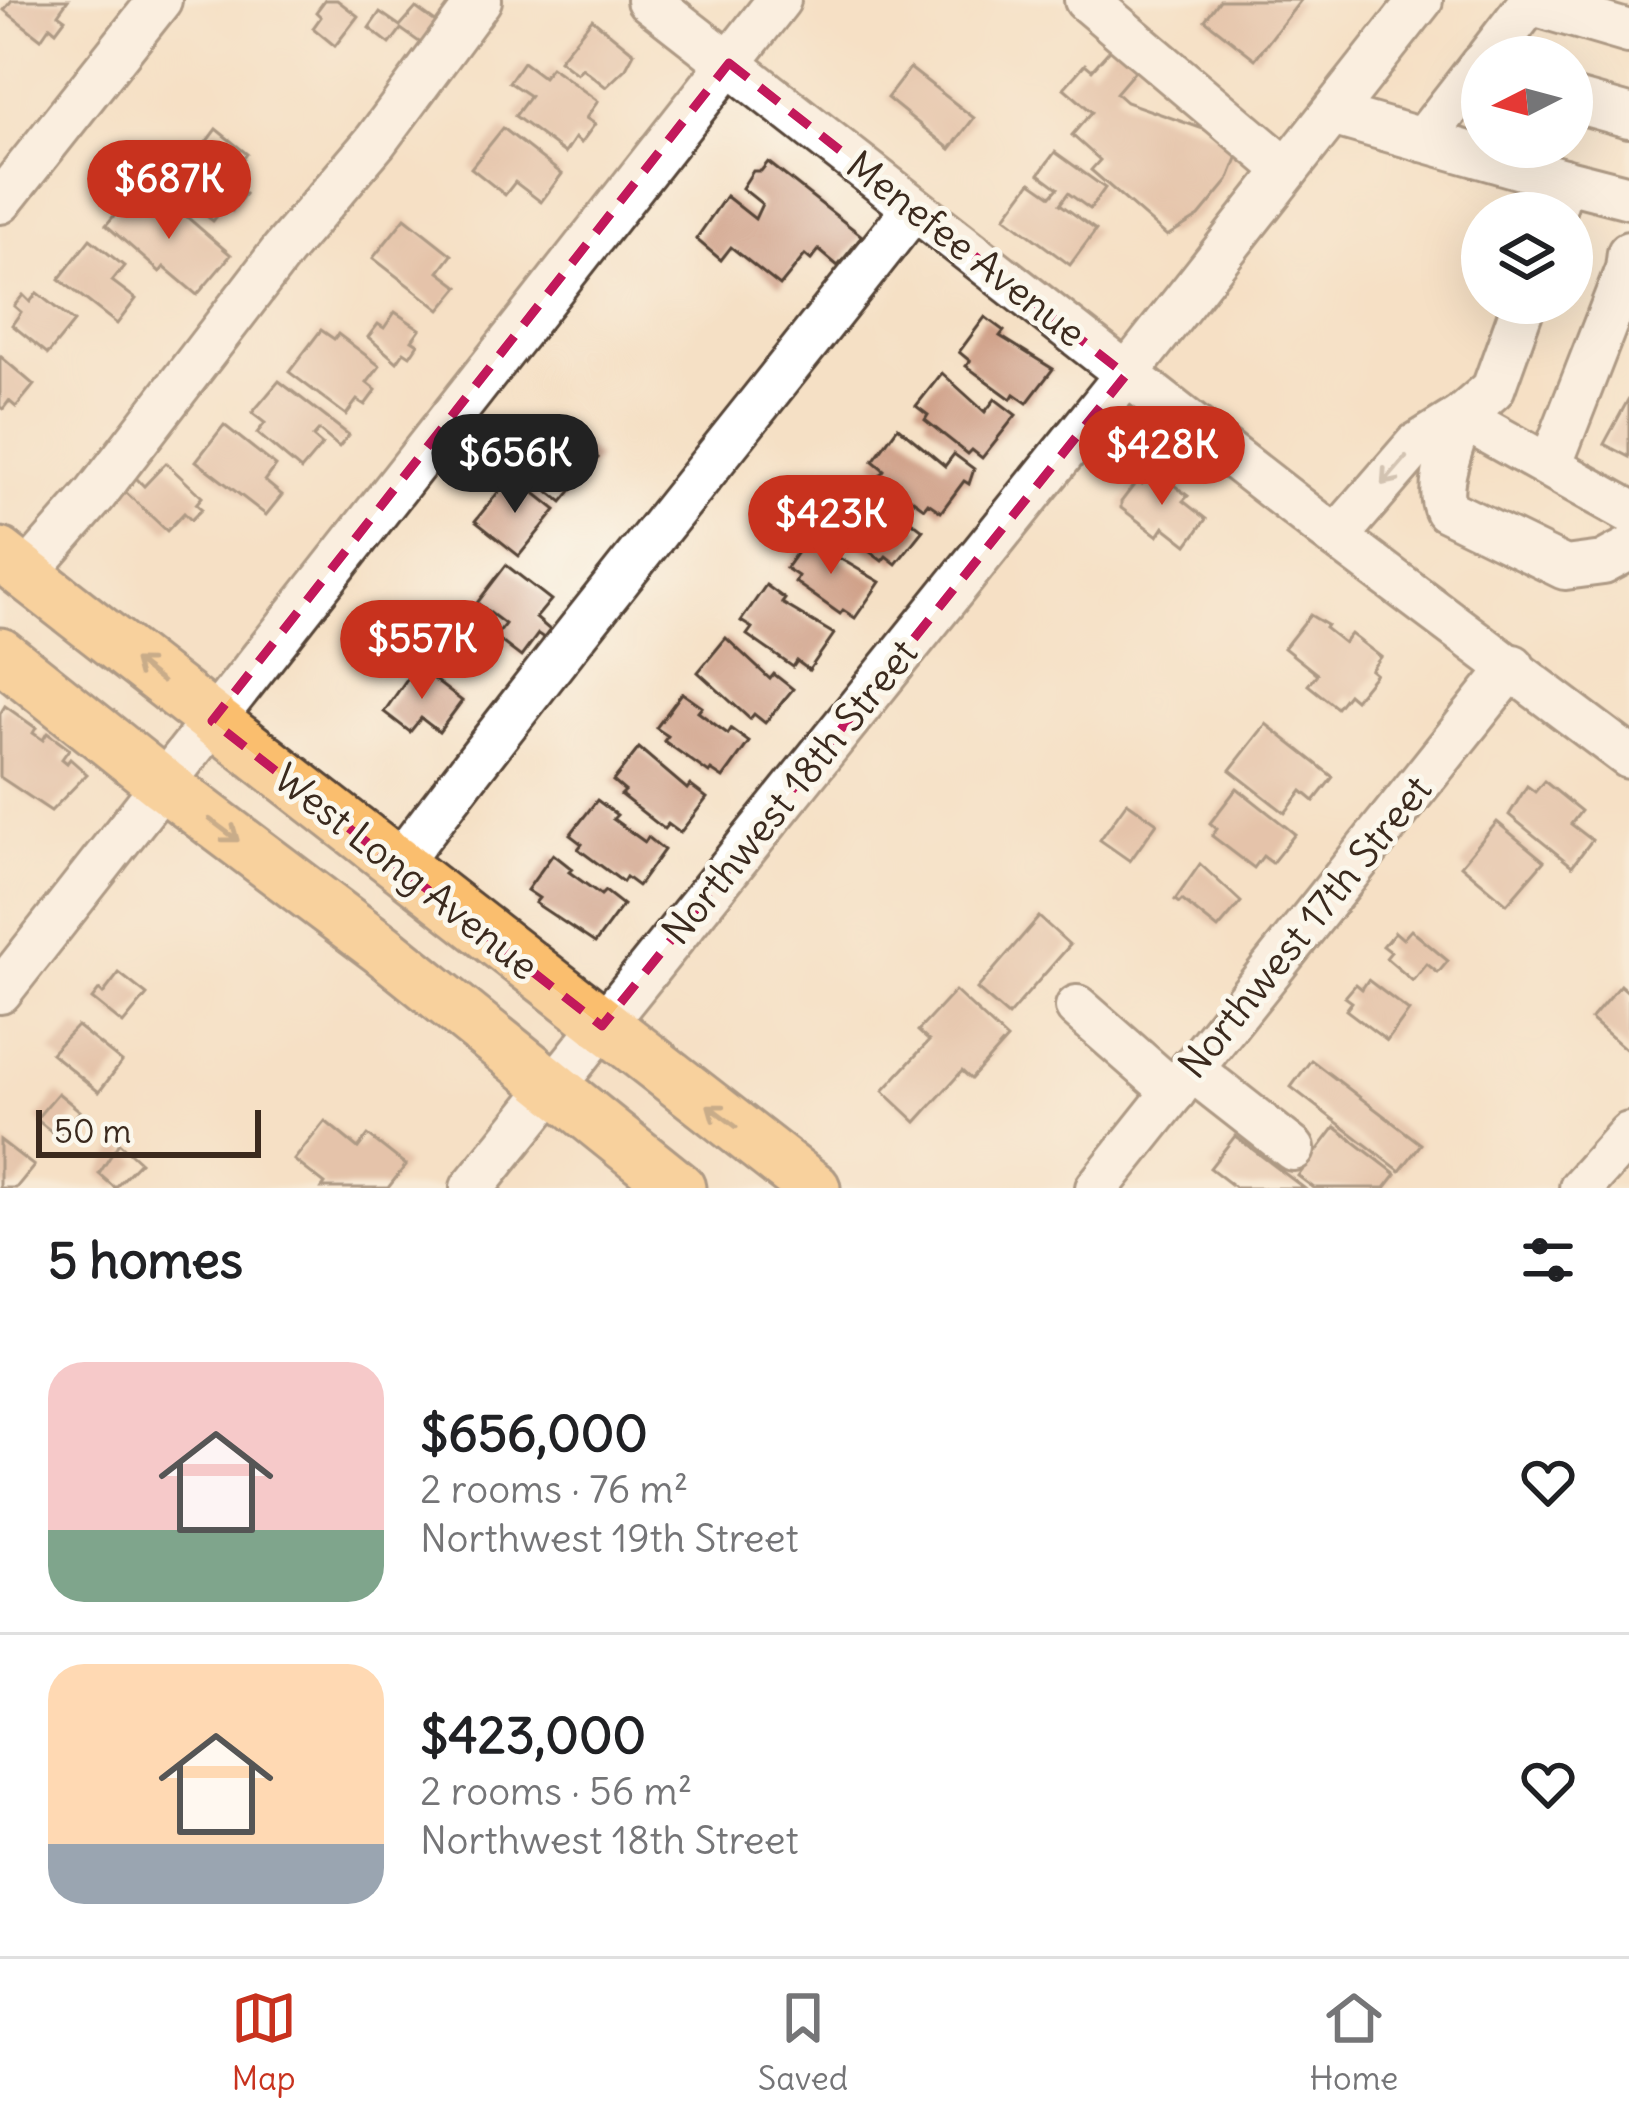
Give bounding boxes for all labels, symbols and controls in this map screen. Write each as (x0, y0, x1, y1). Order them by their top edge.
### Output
north arrow (1461, 36, 1593, 168)
map controls (1461, 36, 1593, 324)
pin: $687K (85, 140, 253, 242)
street label: Menefee Avenue (837, 140, 1095, 358)
text: $687K (114, 154, 224, 203)
button: layers (1461, 192, 1593, 324)
pin: $428K (1078, 406, 1246, 508)
pin: $656K (431, 414, 599, 516)
text: $428K (1106, 420, 1218, 469)
text: $656K (458, 428, 572, 477)
one-way arrow (1380, 455, 1408, 486)
pin: $423K (747, 475, 915, 577)
text: $423K (775, 489, 887, 538)
pin: $557K (338, 600, 506, 702)
text: $557K (367, 614, 477, 663)
street label: Northwest 18th Street (652, 629, 928, 955)
one-way arrow (133, 658, 165, 685)
street label: West Long Avenue (264, 754, 548, 990)
street label: Northwest 17th Street (1168, 766, 1442, 1088)
one-way arrow (208, 816, 240, 843)
one-way arrow (706, 1103, 739, 1129)
scale bar (36, 1104, 261, 1157)
text: 50 m (54, 1110, 131, 1152)
icon: filters (1515, 1227, 1581, 1293)
text: 5 homes (48, 1228, 243, 1292)
text: $656,000 (420, 1401, 648, 1465)
icon: home (144, 1410, 288, 1554)
icon: heart (1515, 1449, 1581, 1515)
text: 2 rooms · 76 m² (420, 1465, 688, 1514)
text: Northwest 19th Street (420, 1514, 799, 1563)
text: $423,000 (420, 1703, 646, 1767)
icon: home (144, 1712, 288, 1856)
icon: heart (1515, 1751, 1581, 1817)
text: 2 rooms · 56 m² (420, 1767, 692, 1816)
text: Northwest 18th Street (420, 1816, 799, 1865)
tab: Map (231, 1985, 297, 2099)
tab: Saved (758, 1985, 848, 2099)
tab: Home (1309, 1985, 1398, 2099)

